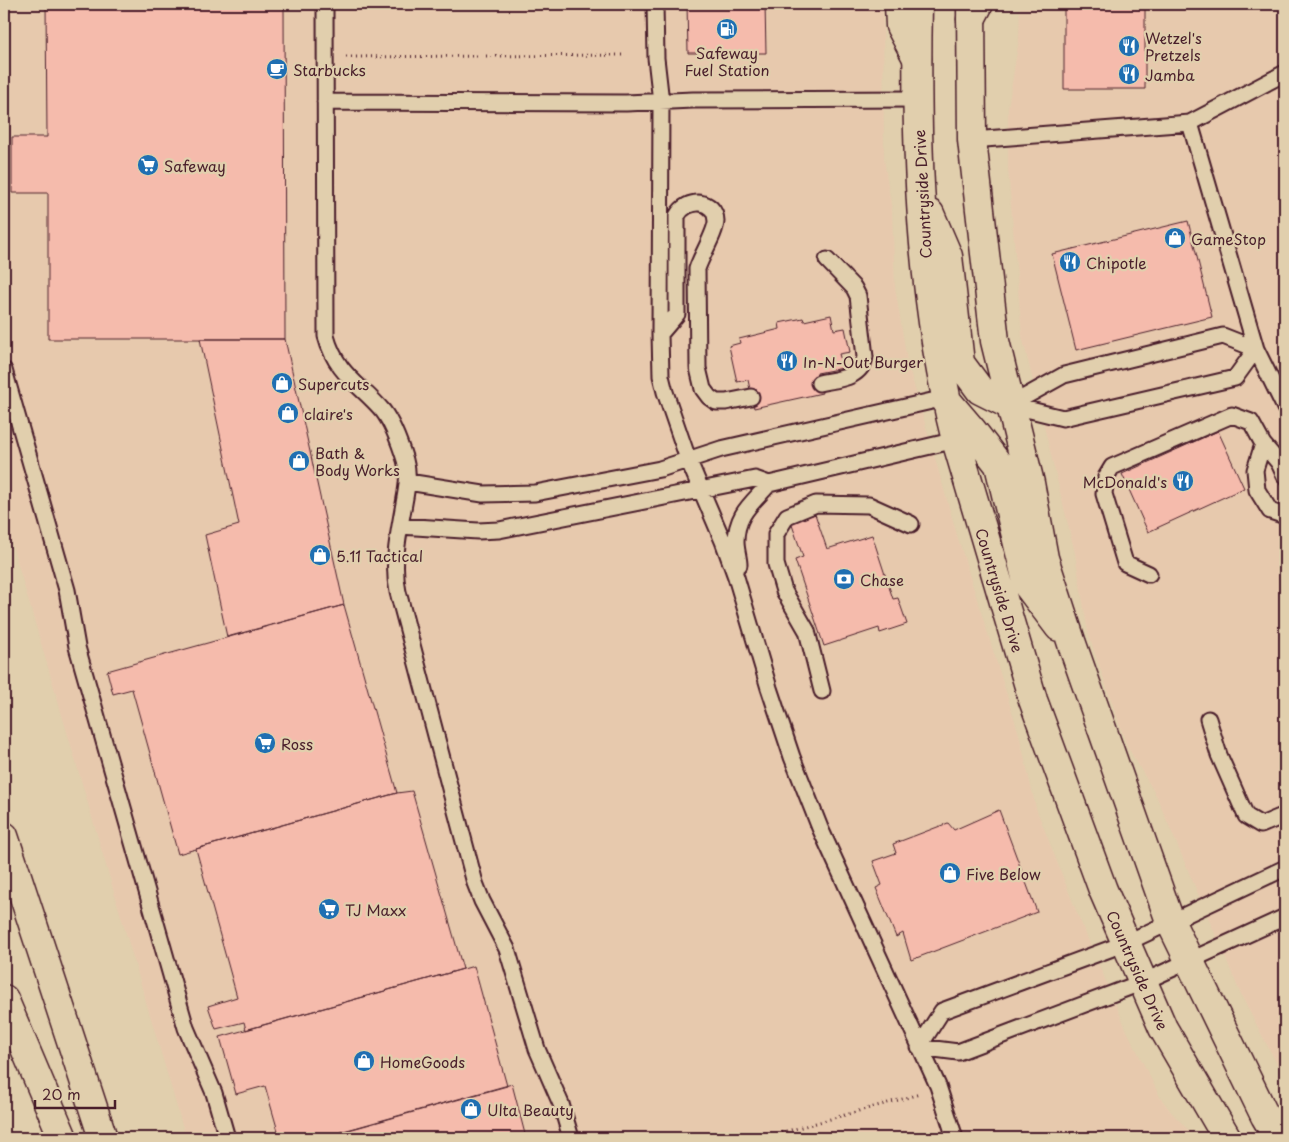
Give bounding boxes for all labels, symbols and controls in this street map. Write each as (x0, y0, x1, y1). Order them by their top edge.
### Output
fuel station icon: Safeway Fuel Station (715, 17, 739, 41)
place label: Wetzel's Pretzels (1145, 26, 1202, 66)
restaurant icon: Wetzel's Pretzels (1117, 34, 1141, 58)
place label: Safeway Fuel Station (684, 41, 770, 81)
cafe icon: Starbucks (265, 57, 289, 81)
place label: Starbucks (293, 58, 366, 81)
restaurant icon: Jamba (1117, 62, 1141, 86)
place label: Jamba (1145, 63, 1195, 86)
street label: Countryside Drive (907, 129, 937, 259)
supermarket icon: Safeway (136, 153, 160, 177)
place label: Safeway (164, 154, 226, 177)
shop icon: GameStop (1163, 226, 1187, 250)
place label: GameStop (1191, 227, 1266, 250)
restaurant icon: Chipotle (1058, 250, 1082, 274)
place label: Chipotle (1086, 251, 1147, 274)
restaurant icon: In-N-Out Burger (775, 349, 799, 373)
place label: In-N-Out Burger (803, 350, 923, 373)
shop icon: Supercuts (270, 371, 294, 395)
place label: Supercuts (298, 372, 369, 395)
shop icon: claire's (276, 401, 300, 425)
place label: claire's (304, 402, 353, 425)
place label: Bath & Body Works (315, 441, 400, 481)
shop icon: Bath & Body Works (287, 449, 311, 473)
restaurant icon: McDonald's (1171, 469, 1195, 493)
place label: McDonald's (1083, 470, 1167, 493)
street label: Countryside Drive (970, 525, 1030, 655)
shop icon: 5.11 Tactical (308, 543, 332, 567)
place label: 5.11 Tactical (336, 544, 423, 567)
bank icon: Chase (832, 567, 856, 591)
place label: Chase (860, 568, 904, 591)
supermarket icon: Ross (253, 731, 277, 755)
place label: Ross (281, 732, 313, 755)
shop icon: Five Below (938, 861, 962, 885)
place label: Five Below (966, 862, 1041, 885)
supermarket icon: TJ Maxx (317, 897, 341, 921)
place label: TJ Maxx (345, 898, 406, 921)
street label: Countryside Drive (1101, 906, 1175, 1034)
shop icon: HomeGoods (352, 1049, 376, 1073)
place label: HomeGoods (380, 1050, 465, 1073)
scale bar (35, 1077, 115, 1109)
text: 20 m (42, 1082, 81, 1105)
shop icon: Ulta Beauty (459, 1097, 483, 1121)
place label: Ulta Beauty (487, 1098, 574, 1121)

